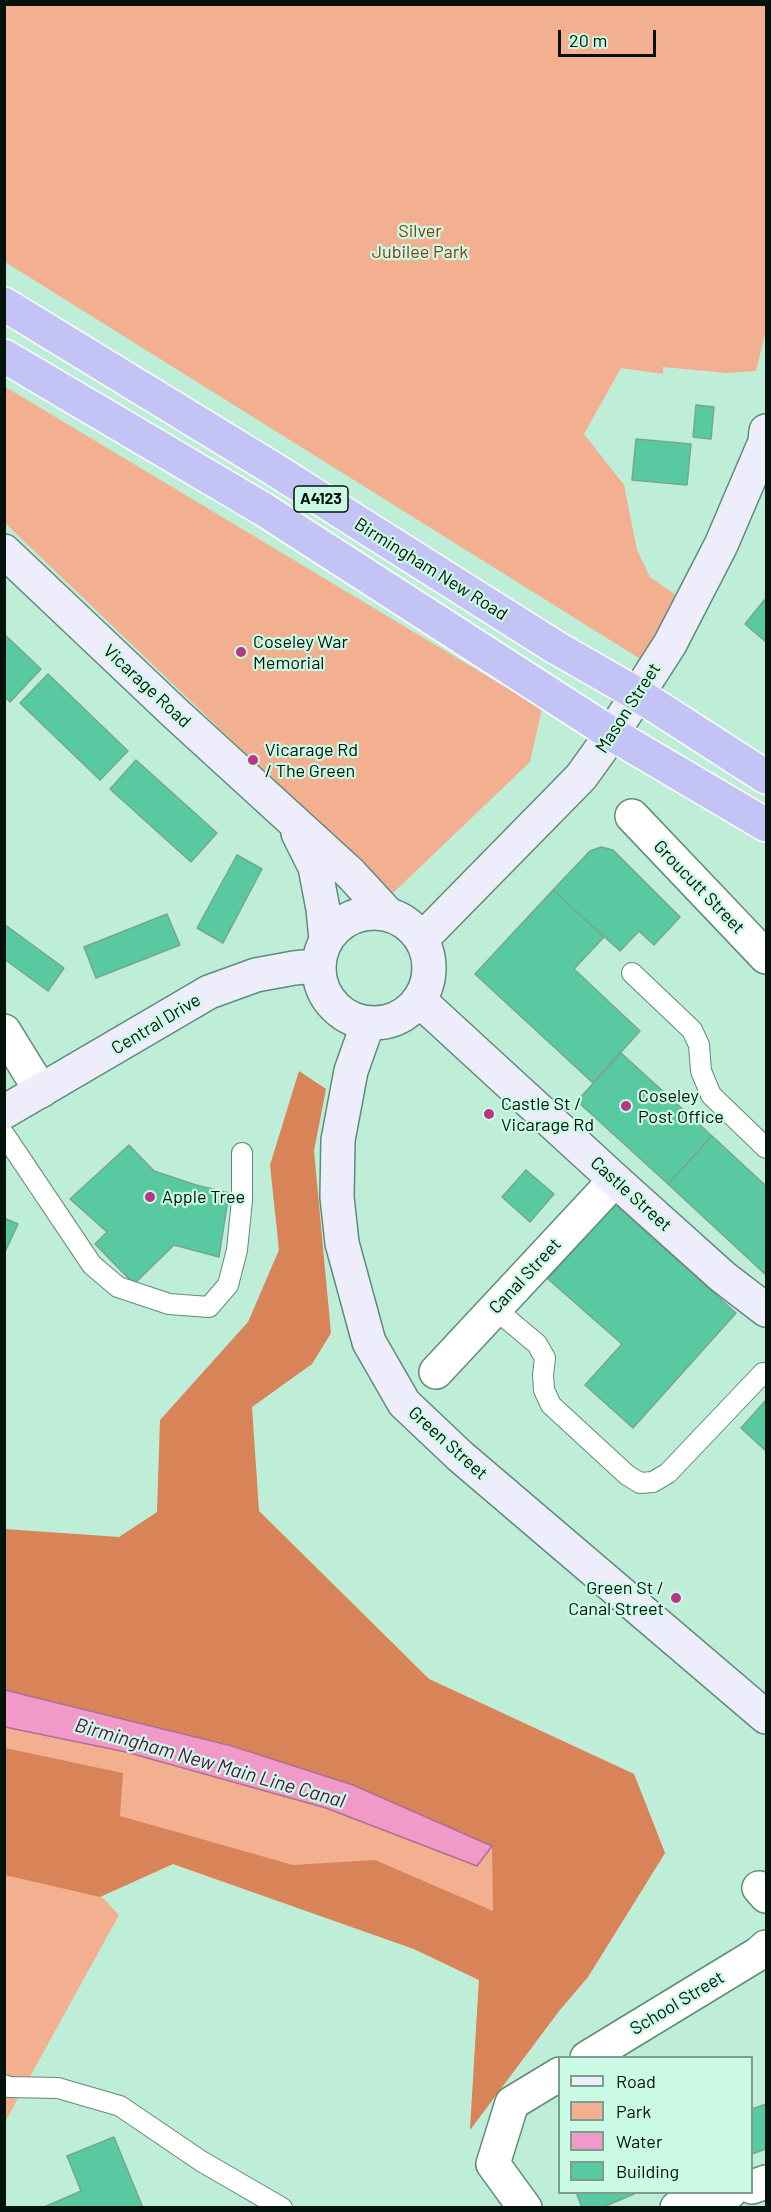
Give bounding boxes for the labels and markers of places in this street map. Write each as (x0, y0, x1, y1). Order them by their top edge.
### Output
place label: Coseley War Memorial (253, 631, 348, 674)
marker: Coseley War Memorial (234, 645, 248, 659)
place label: Vicarage Rd / The Green (265, 739, 358, 782)
marker: Vicarage Rd / The Green (246, 753, 260, 767)
place label: Coseley Post Office (638, 1085, 724, 1128)
place label: Castle St / Vicarage Rd (501, 1093, 594, 1136)
marker: Coseley Post Office (619, 1099, 633, 1113)
marker: Castle St / Vicarage Rd (482, 1107, 496, 1121)
place label: Apple Tree (162, 1186, 245, 1208)
marker: Apple Tree (143, 1190, 157, 1204)
place label: Green St / Canal Street (568, 1577, 664, 1620)
marker: Green St / Canal Street (669, 1591, 683, 1605)

